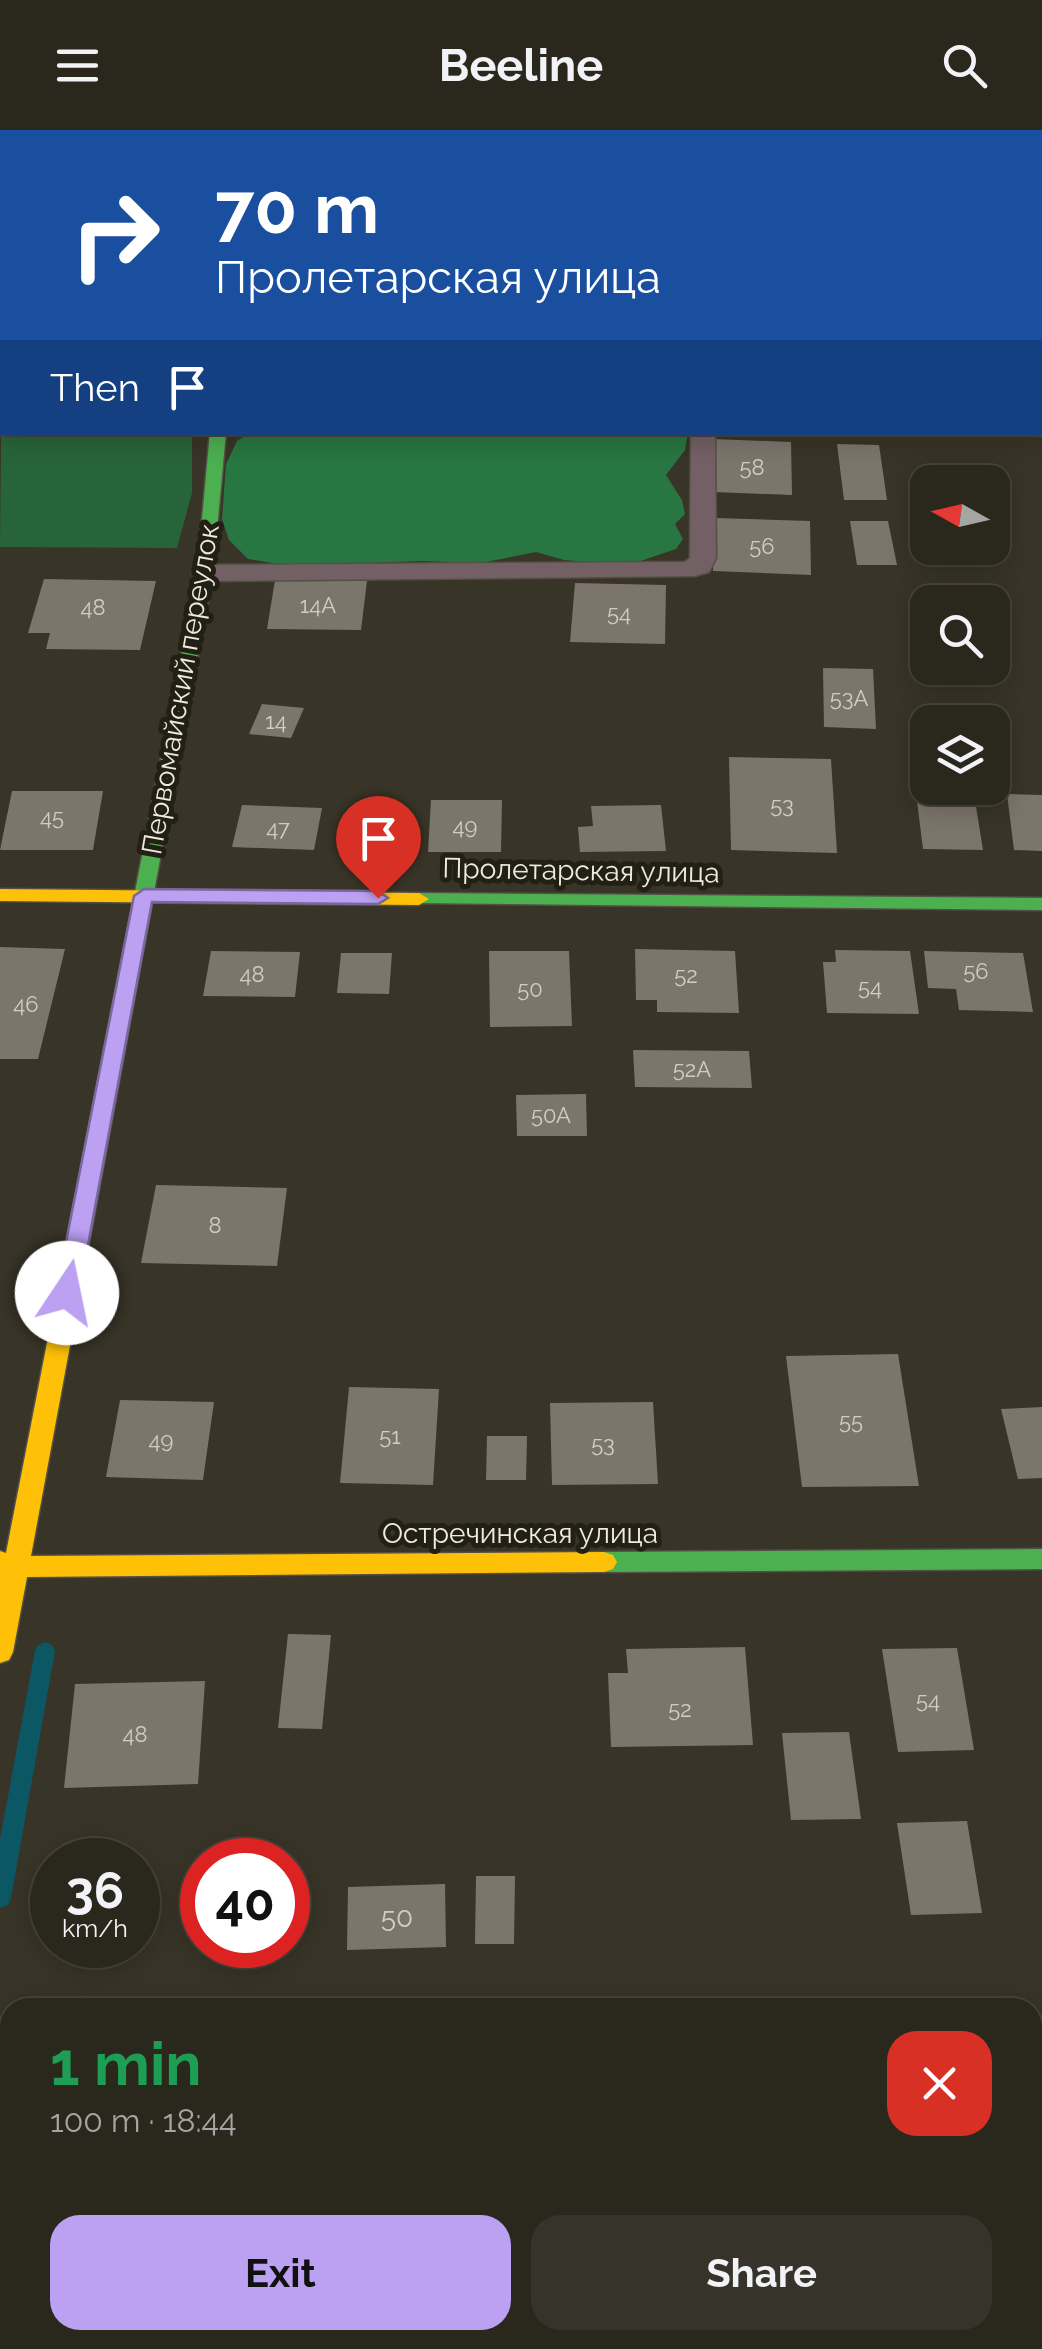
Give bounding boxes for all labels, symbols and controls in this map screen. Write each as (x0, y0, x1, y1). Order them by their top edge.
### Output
icon: menu (50, 38, 105, 93)
icon: search (937, 38, 992, 93)
text: Beeline (439, 39, 603, 92)
text: 70 m (215, 167, 379, 249)
icon: right (50, 170, 180, 300)
text: Пролетарская улица (215, 251, 661, 304)
icon: arrive (160, 360, 215, 415)
text: Then (50, 365, 140, 410)
house number: 58 (739, 454, 765, 480)
north arrow (910, 465, 1010, 565)
map controls (910, 465, 1010, 805)
street label: Первомайский переулок (135, 521, 226, 857)
house number: 56 (749, 533, 775, 559)
button: search (910, 585, 1010, 685)
house number: 14А (300, 592, 336, 618)
house number: 48 (80, 594, 106, 620)
house number: 54 (607, 600, 631, 626)
house number: 53А (830, 685, 868, 711)
button: layers (910, 705, 1010, 805)
house number: 14 (265, 708, 287, 734)
house number: 53 (770, 792, 794, 818)
pin (336, 796, 421, 899)
house number: 45 (40, 804, 64, 830)
icon: arrive (351, 811, 406, 866)
house number: 49 (453, 813, 477, 839)
house number: 47 (266, 815, 290, 841)
street label: Пролетарская улица (442, 852, 720, 889)
house number: 56 (963, 958, 989, 984)
house number: 48 (239, 961, 265, 987)
house number: 52 (674, 962, 698, 988)
house number: 54 (858, 974, 882, 1000)
house number: 50 (517, 976, 543, 1002)
house number: 46 (13, 991, 39, 1017)
house number: 52А (673, 1056, 711, 1082)
house number: 50А (531, 1102, 571, 1128)
house number: 8 (208, 1212, 222, 1238)
position arrow (15, 1241, 119, 1345)
house number: 55 (839, 1408, 863, 1434)
house number: 51 (379, 1423, 401, 1449)
house number: 49 (149, 1427, 173, 1453)
house number: 53 (591, 1431, 615, 1457)
street label: Остречинская улица (382, 1517, 658, 1550)
house number: 54 (916, 1687, 940, 1713)
house number: 52 (668, 1696, 692, 1722)
house number: 48 (122, 1721, 148, 1747)
speed limit sign: 40 (180, 1838, 310, 1968)
text: 36 (66, 1861, 124, 1920)
house number: 50 (381, 1901, 413, 1934)
text: km/h (62, 1913, 128, 1943)
text: 1 min (50, 2029, 201, 2099)
button: close (887, 2031, 992, 2136)
text: 100 m · 18:44 (50, 2102, 236, 2139)
button: Exit (50, 2215, 511, 2330)
button: Share (531, 2215, 992, 2330)

